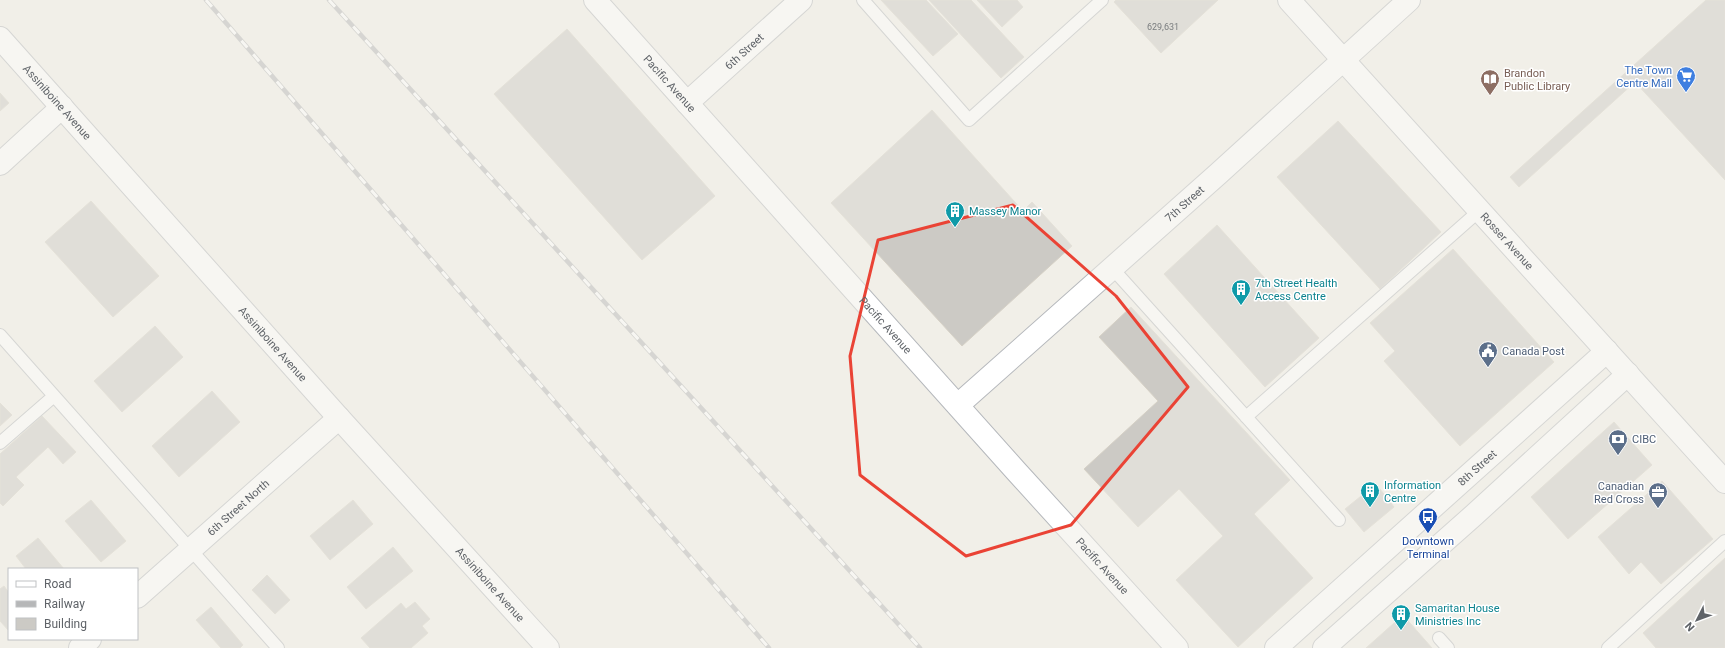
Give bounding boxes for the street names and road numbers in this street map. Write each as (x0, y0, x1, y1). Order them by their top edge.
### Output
street label: 6th Street (722, 30, 766, 72)
street label: Pacific Avenue (641, 52, 699, 115)
street label: Assiniboine Avenue (20, 62, 94, 142)
street label: 7th Street (1162, 183, 1207, 224)
street label: Rosser Avenue (1478, 210, 1536, 272)
street label: Pacific Avenue (857, 294, 914, 356)
street label: Assiniboine Avenue (236, 304, 310, 384)
street label: 8th Street (1455, 447, 1499, 488)
street label: 6th Street North (204, 477, 272, 538)
street label: Pacific Avenue (1073, 535, 1131, 597)
street label: Assiniboine Avenue (453, 545, 527, 624)

